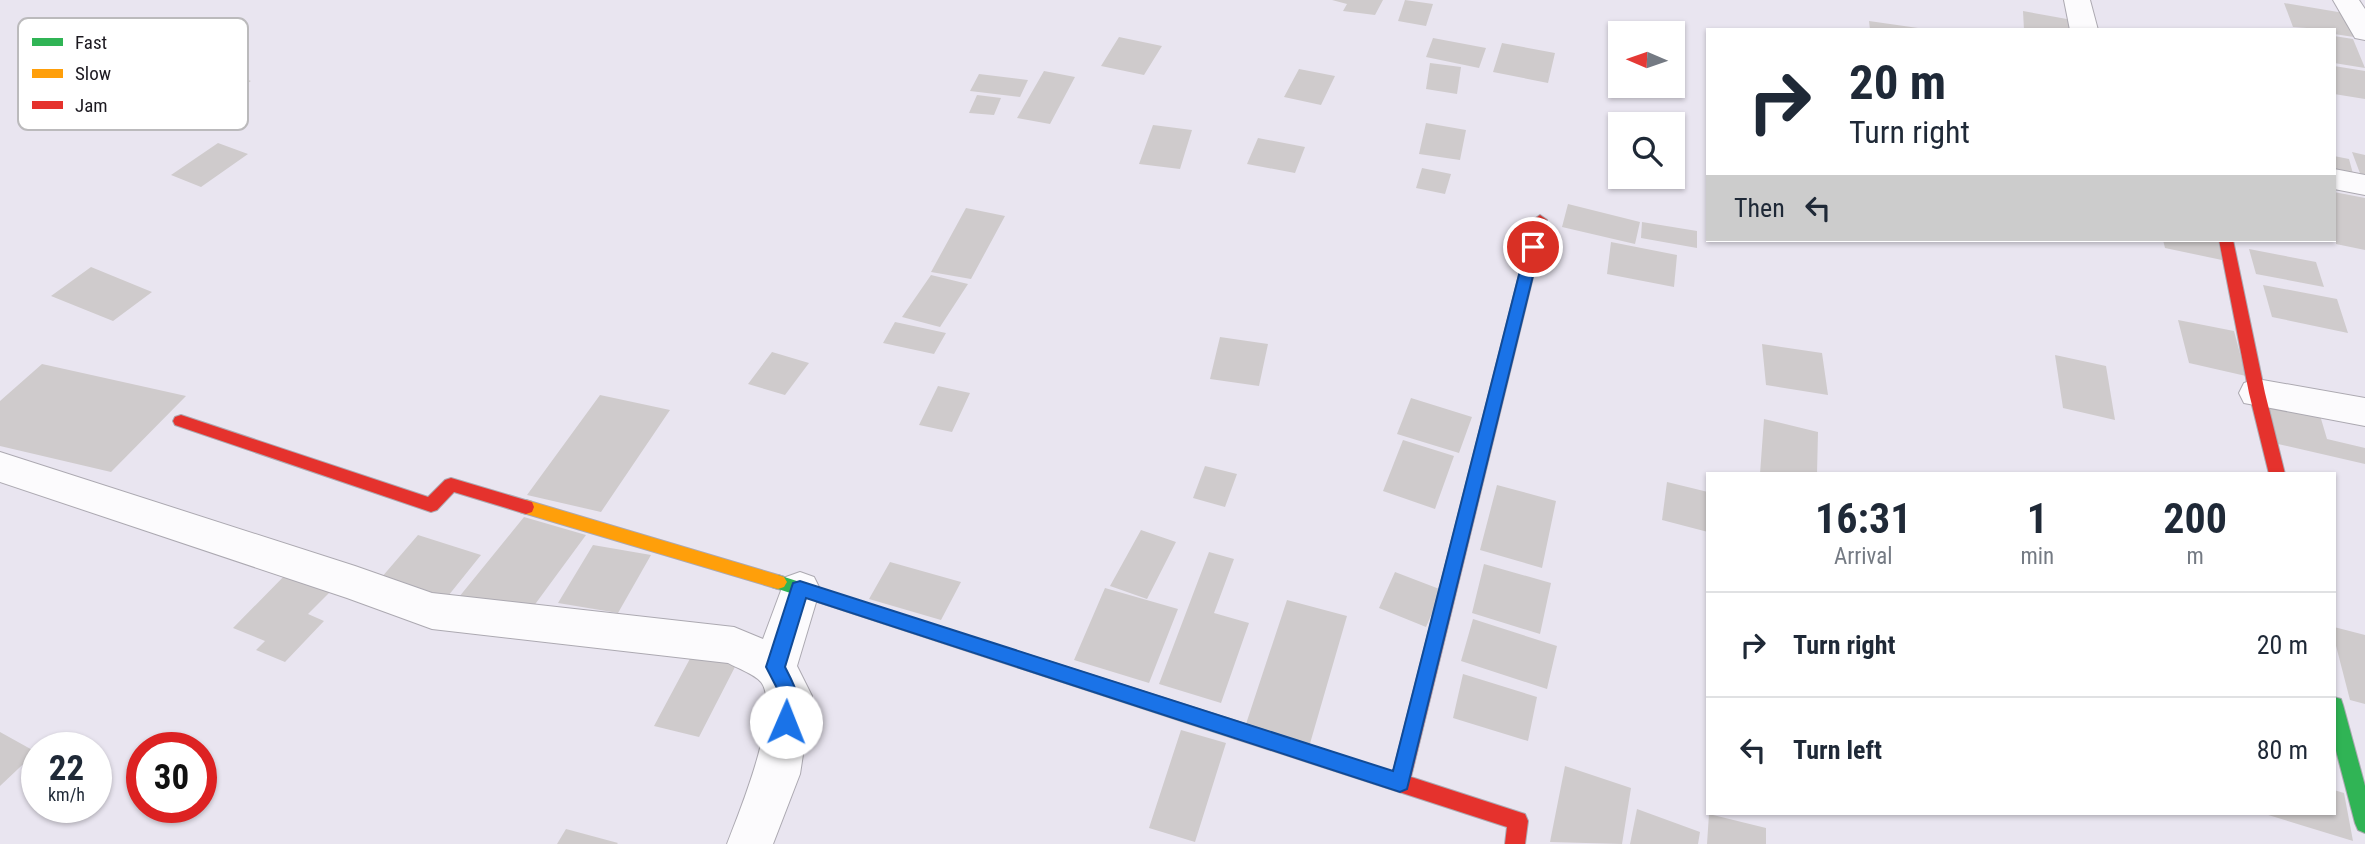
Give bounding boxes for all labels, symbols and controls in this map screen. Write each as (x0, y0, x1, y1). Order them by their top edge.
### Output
legend (18, 18, 248, 130)
north arrow (1608, 21, 1685, 98)
map controls (1608, 21, 1685, 189)
text: Fast (75, 31, 107, 54)
text: 20 m (1849, 54, 1946, 111)
icon: right (1734, 56, 1825, 147)
text: Slow (75, 62, 111, 85)
text: Jam (75, 94, 108, 117)
button: search (1608, 112, 1685, 189)
text: Turn right (1849, 113, 1970, 151)
icon: left (1799, 189, 1837, 227)
text: Then (1734, 193, 1785, 223)
pin (1503, 217, 1563, 277)
icon: arrive (1514, 228, 1552, 266)
text: 16:31 (1815, 494, 1911, 543)
text: 1 (2027, 494, 2048, 543)
text: 200 (2163, 494, 2227, 543)
text: Arrival (1834, 543, 1892, 570)
text: min (2020, 543, 2054, 570)
text: m (2186, 543, 2204, 570)
icon: right (1734, 626, 1772, 664)
text: Turn right (1793, 630, 1895, 660)
text: 20 m (2257, 630, 2308, 660)
position arrow (749, 685, 823, 759)
icon: left (1734, 731, 1772, 769)
speed limit sign: 30 (126, 732, 217, 823)
text: Turn left (1793, 735, 1882, 765)
text: 80 m (2257, 735, 2308, 765)
text: 22 (49, 748, 84, 789)
text: km/h (48, 784, 85, 805)

